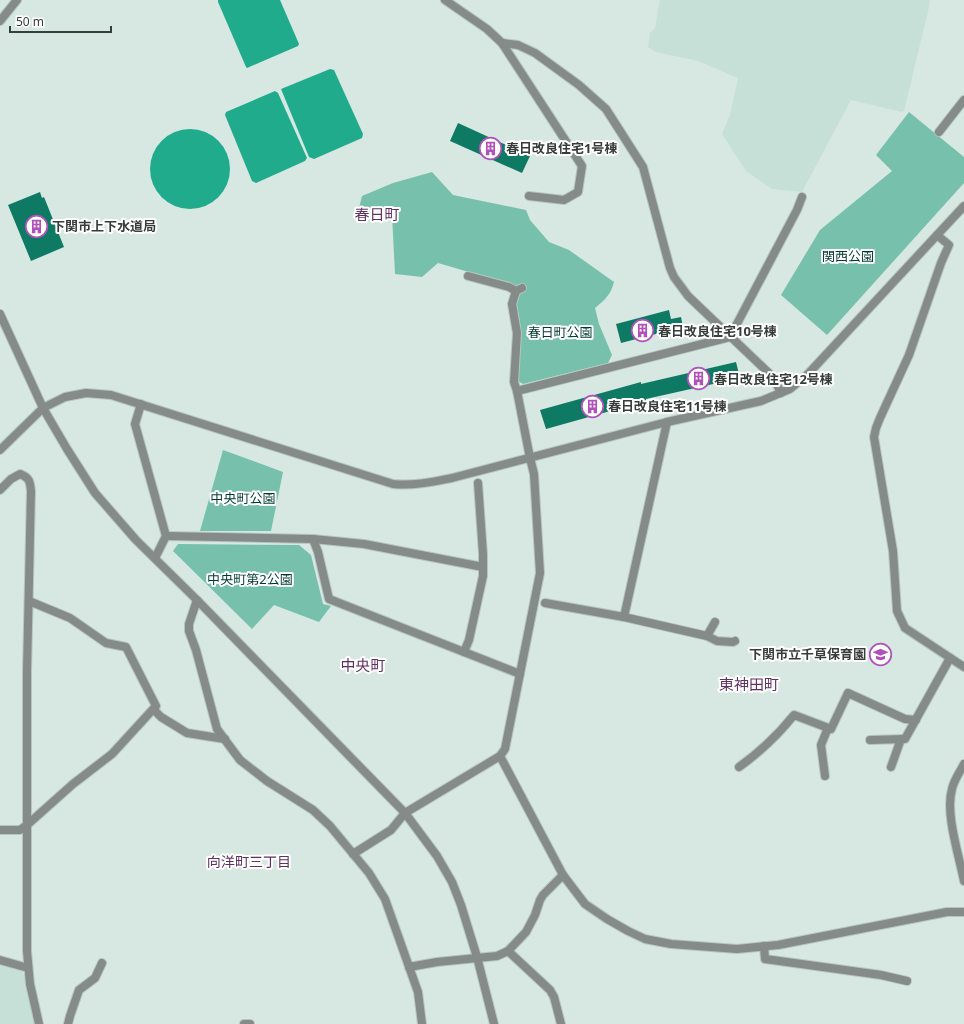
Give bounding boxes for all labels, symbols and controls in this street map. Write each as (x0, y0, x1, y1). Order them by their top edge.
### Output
scale bar (10, 8, 111, 34)
text: 50 m (16, 13, 44, 30)
building icon: 春日改良住宅1号棟 (477, 135, 503, 161)
place label: 春日改良住宅1号棟 (506, 139, 617, 157)
district label: 春日町 (354, 204, 400, 224)
building icon: 下関市上下水道局 (23, 213, 49, 239)
place label: 下関市上下水道局 (52, 217, 156, 235)
park label: 関西公園 (822, 247, 874, 265)
building icon: 春日改良住宅10号棟 (629, 318, 655, 344)
place label: 春日改良住宅10号棟 (658, 322, 777, 340)
park label: 春日町公園 (527, 323, 593, 341)
building icon: 春日改良住宅12号棟 (686, 366, 712, 392)
place label: 春日改良住宅12号棟 (714, 370, 833, 388)
building icon: 春日改良住宅11号棟 (580, 393, 606, 419)
place label: 春日改良住宅11号棟 (608, 397, 727, 415)
park label: 中央町公園 (210, 489, 276, 507)
park label: 中央町第2公園 (207, 570, 293, 588)
school or university icon: 下関市立千草保育園 (868, 641, 894, 667)
place label: 下関市立千草保育園 (749, 645, 866, 663)
district label: 中央町 (340, 655, 386, 675)
district label: 東神田町 (719, 674, 779, 694)
district label: 向洋町三丁目 (207, 852, 291, 871)

